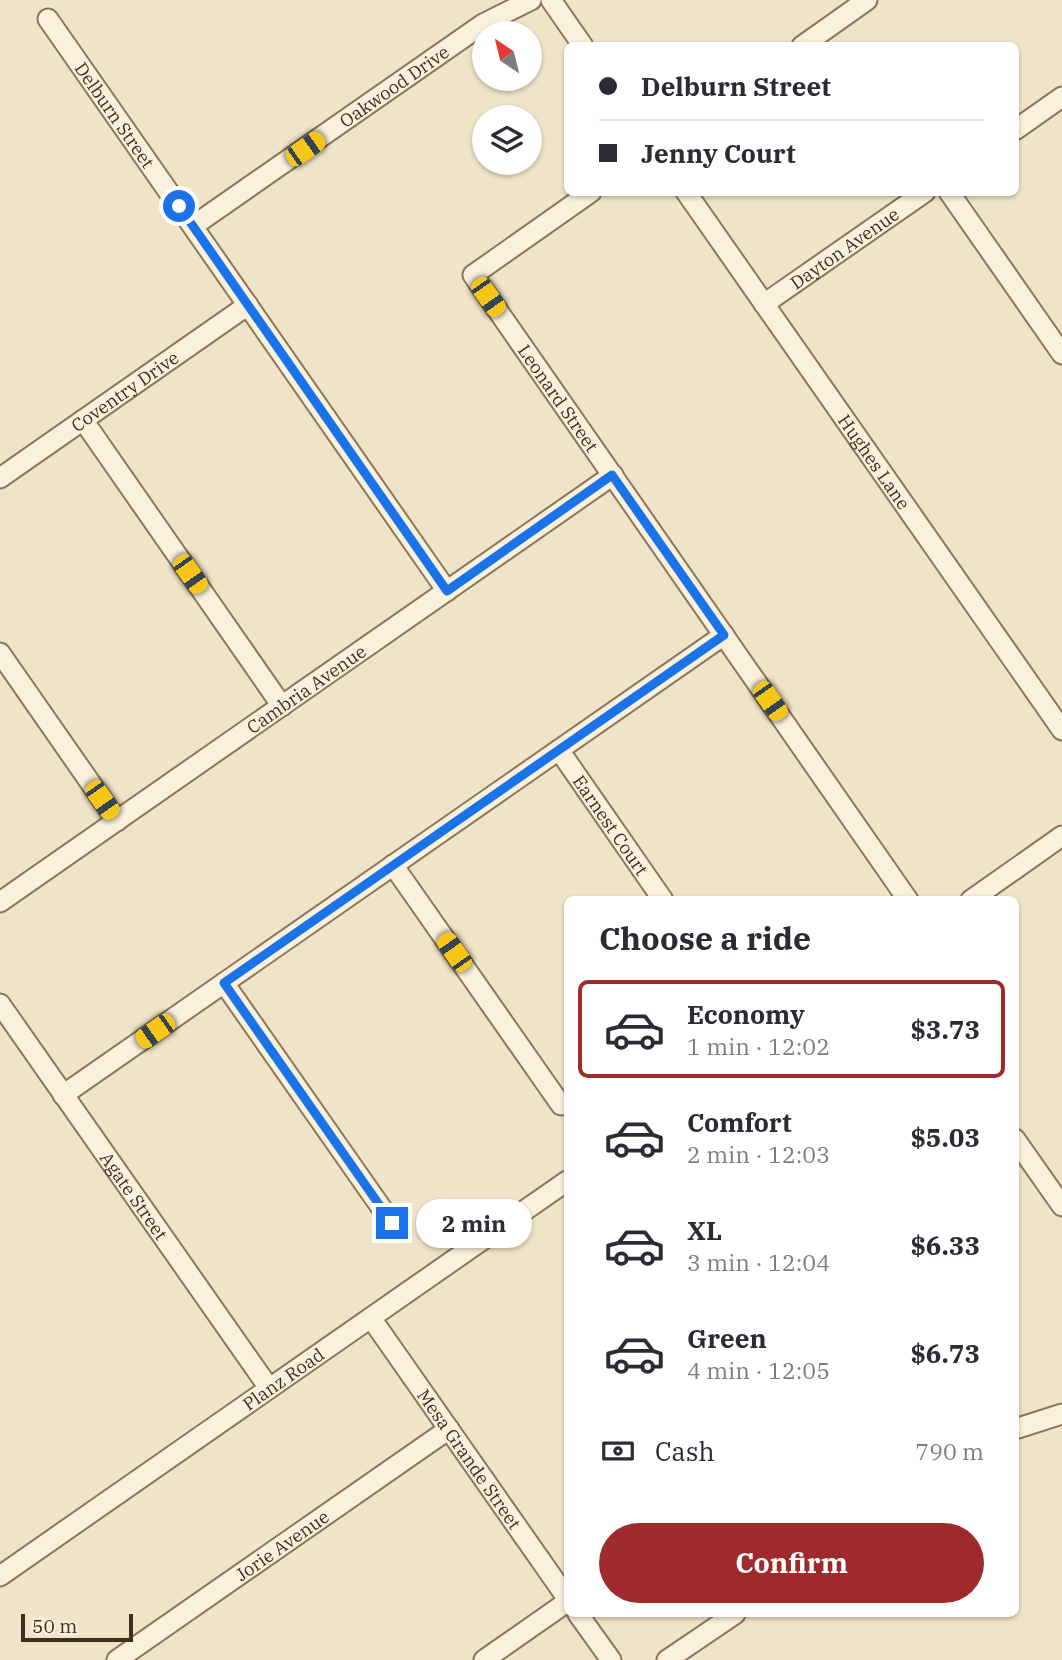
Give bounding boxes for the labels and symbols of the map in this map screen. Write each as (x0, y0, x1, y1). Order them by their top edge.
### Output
north arrow (472, 21, 542, 91)
street label: Oakwood Drive (335, 40, 453, 132)
street label: Delburn Street (70, 58, 160, 172)
car (282, 128, 329, 170)
route start (163, 190, 195, 222)
street label: Dayton Avenue (786, 202, 903, 294)
car (468, 274, 509, 320)
street label: Leonard Street (513, 340, 604, 456)
street label: Coventry Drive (66, 345, 183, 437)
street label: Hughes Lane (833, 410, 916, 514)
car (170, 551, 211, 597)
street label: Cambria Avenue (242, 639, 370, 738)
car (750, 678, 791, 724)
street label: Earnest Court (568, 770, 654, 879)
car (82, 777, 123, 823)
car (434, 929, 475, 975)
car (132, 1010, 179, 1052)
street label: Agate Street (95, 1147, 173, 1244)
callout: 2 min (416, 1198, 532, 1248)
route end (376, 1207, 408, 1239)
street label: Planz Road (238, 1342, 328, 1415)
street label: Mesa Grande Street (413, 1384, 527, 1533)
street label: Jorie Avenue (231, 1505, 333, 1586)
scale bar (21, 1611, 133, 1643)

